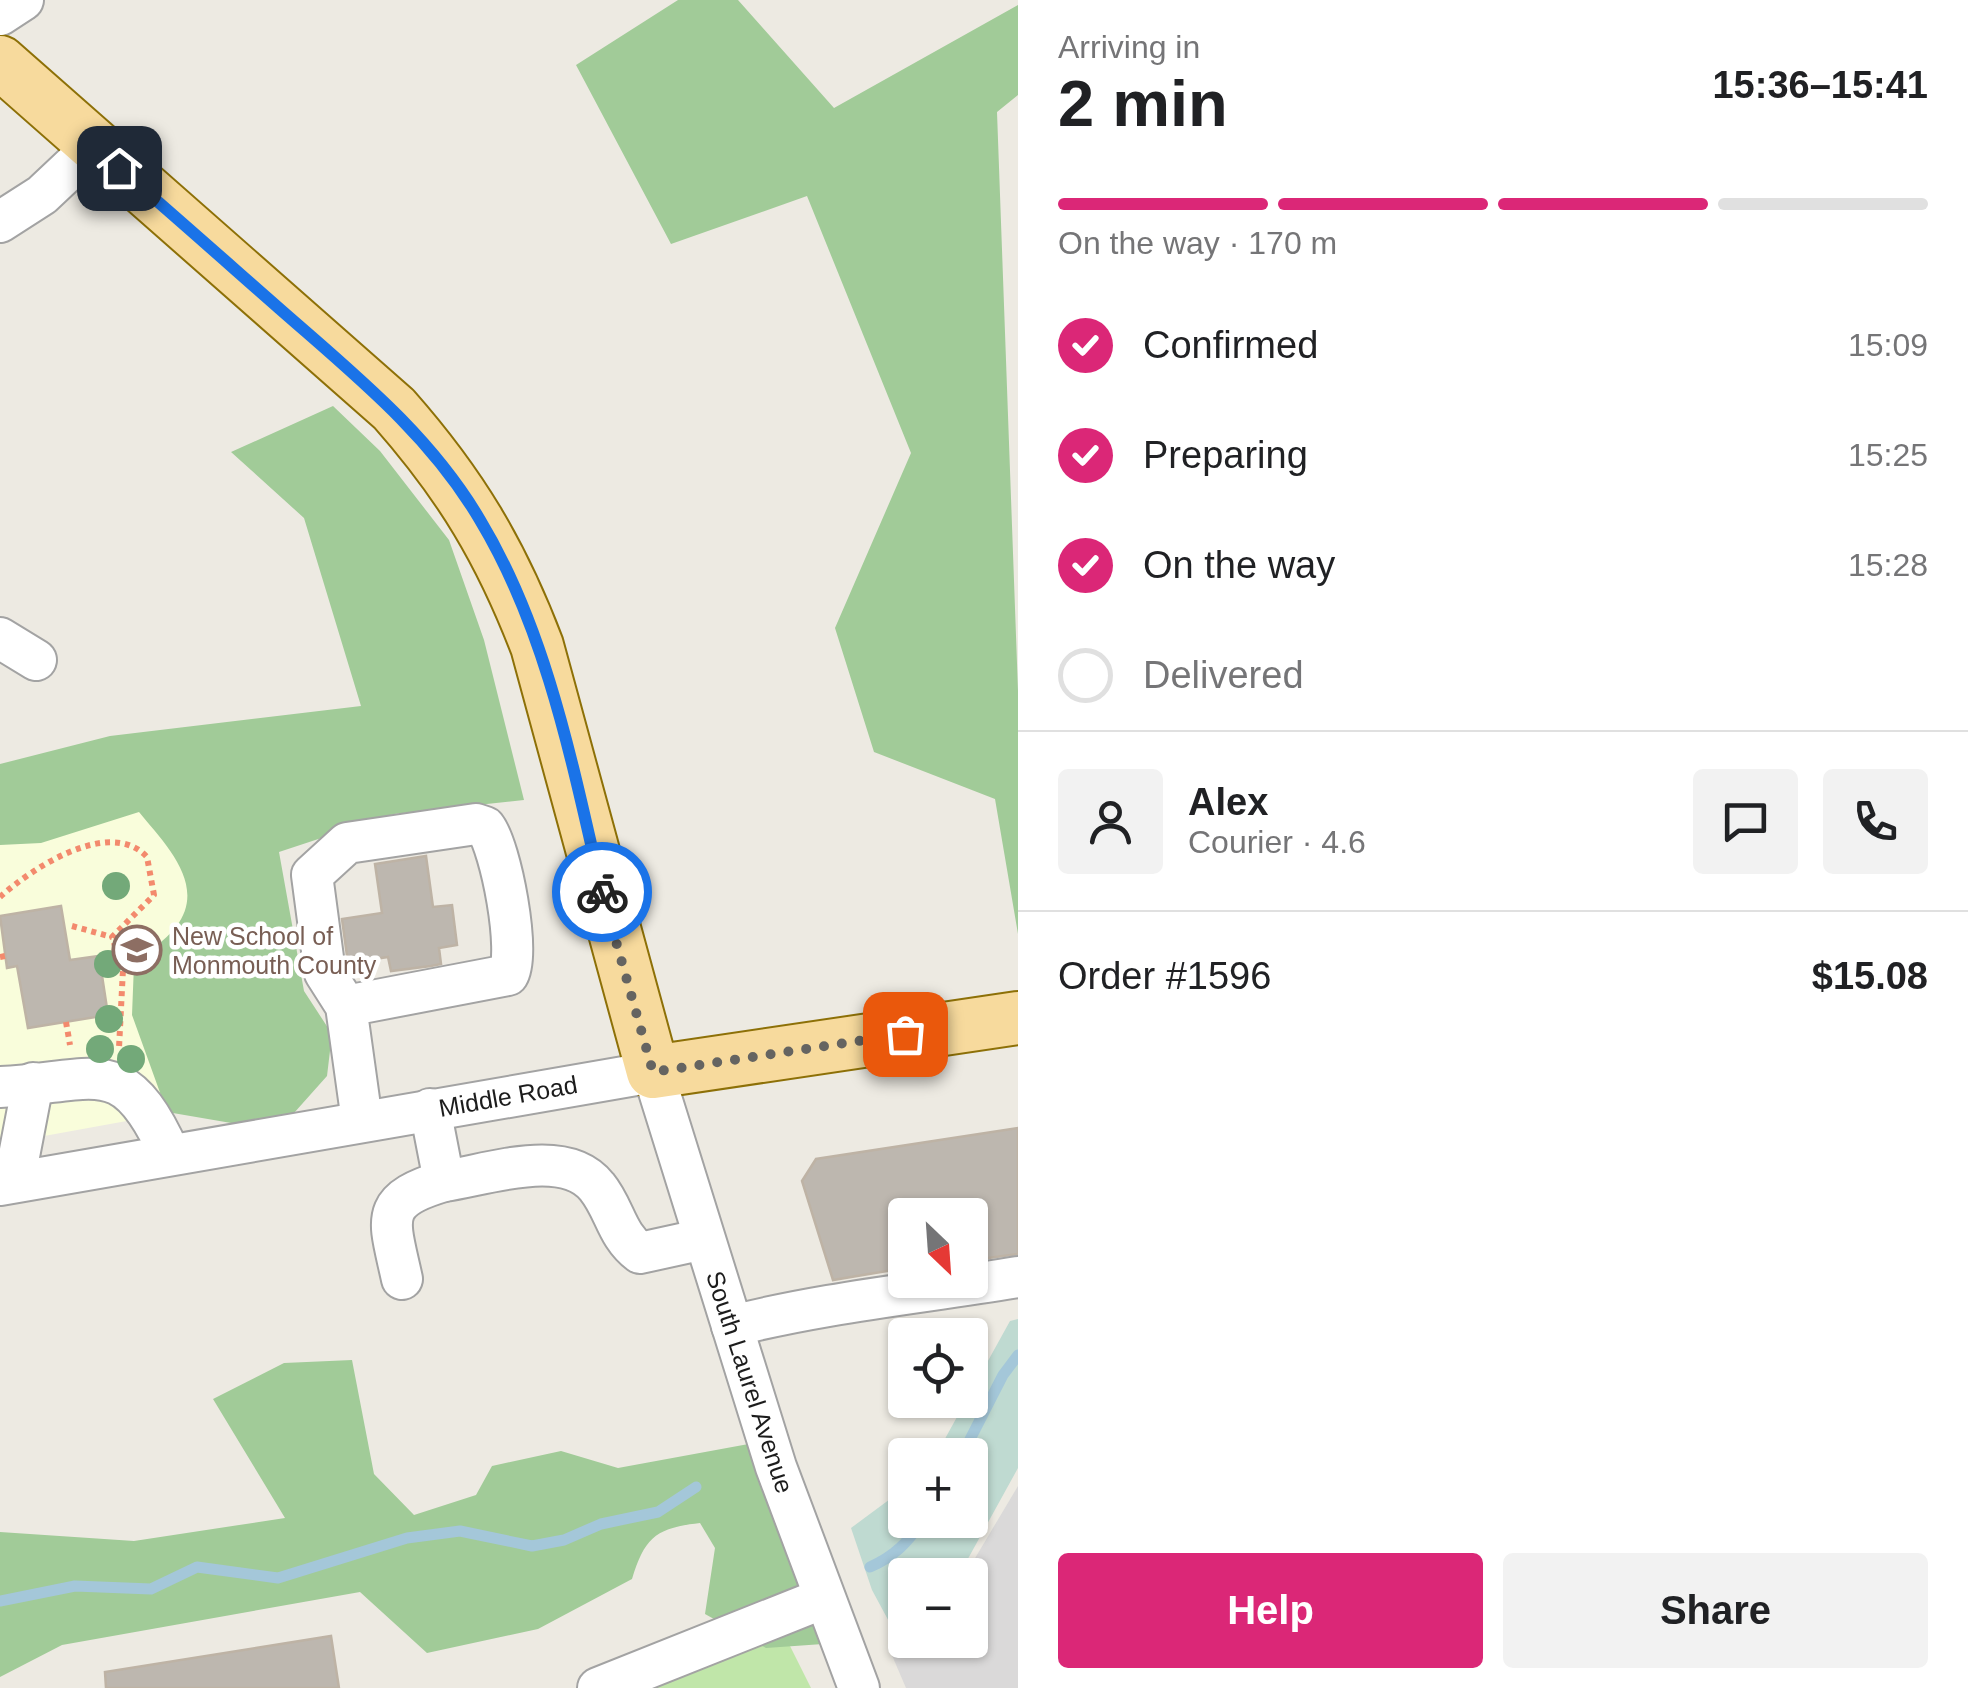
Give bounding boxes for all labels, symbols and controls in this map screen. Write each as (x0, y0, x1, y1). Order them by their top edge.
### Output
text: Arriving in (1058, 29, 1200, 65)
text: 15:36–15:41 (1712, 64, 1928, 106)
text: 2 min (1058, 67, 1228, 140)
pin (77, 126, 162, 211)
icon: home (92, 141, 147, 196)
text: On the way · 170 m (1058, 225, 1337, 261)
icon: check (1058, 318, 1113, 373)
text: Confirmed (1143, 324, 1318, 366)
text: 15:09 (1848, 327, 1928, 363)
icon: check (1058, 428, 1113, 483)
text: Preparing (1143, 434, 1308, 476)
text: 15:25 (1848, 437, 1928, 473)
icon: check (1058, 538, 1113, 593)
text: On the way (1143, 544, 1335, 586)
text: 15:28 (1848, 547, 1928, 583)
text: Delivered (1143, 654, 1304, 696)
button: person (1058, 769, 1163, 874)
button: chat (1693, 769, 1798, 874)
button: phone (1823, 769, 1928, 874)
text: Alex (1188, 781, 1268, 823)
text: Courier · 4.6 (1188, 824, 1366, 860)
courier (552, 842, 652, 942)
icon: bike (575, 865, 630, 920)
place label: New School of Monmouth County (172, 922, 377, 979)
school or university icon: New School of Monmouth County (111, 924, 163, 976)
text: Order #1596 (1058, 955, 1271, 997)
text: $15.08 (1812, 955, 1928, 997)
pin (863, 992, 948, 1077)
icon: bag (878, 1007, 933, 1062)
street label: Middle Road (436, 1070, 580, 1122)
north arrow (888, 1198, 988, 1298)
map controls (888, 1198, 988, 1658)
street label: South Laurel Avenue (701, 1267, 799, 1497)
button: locate (888, 1318, 988, 1418)
button: + (888, 1438, 988, 1538)
button: Help (1058, 1553, 1483, 1668)
button: Share (1503, 1553, 1928, 1668)
button: − (888, 1558, 988, 1658)

